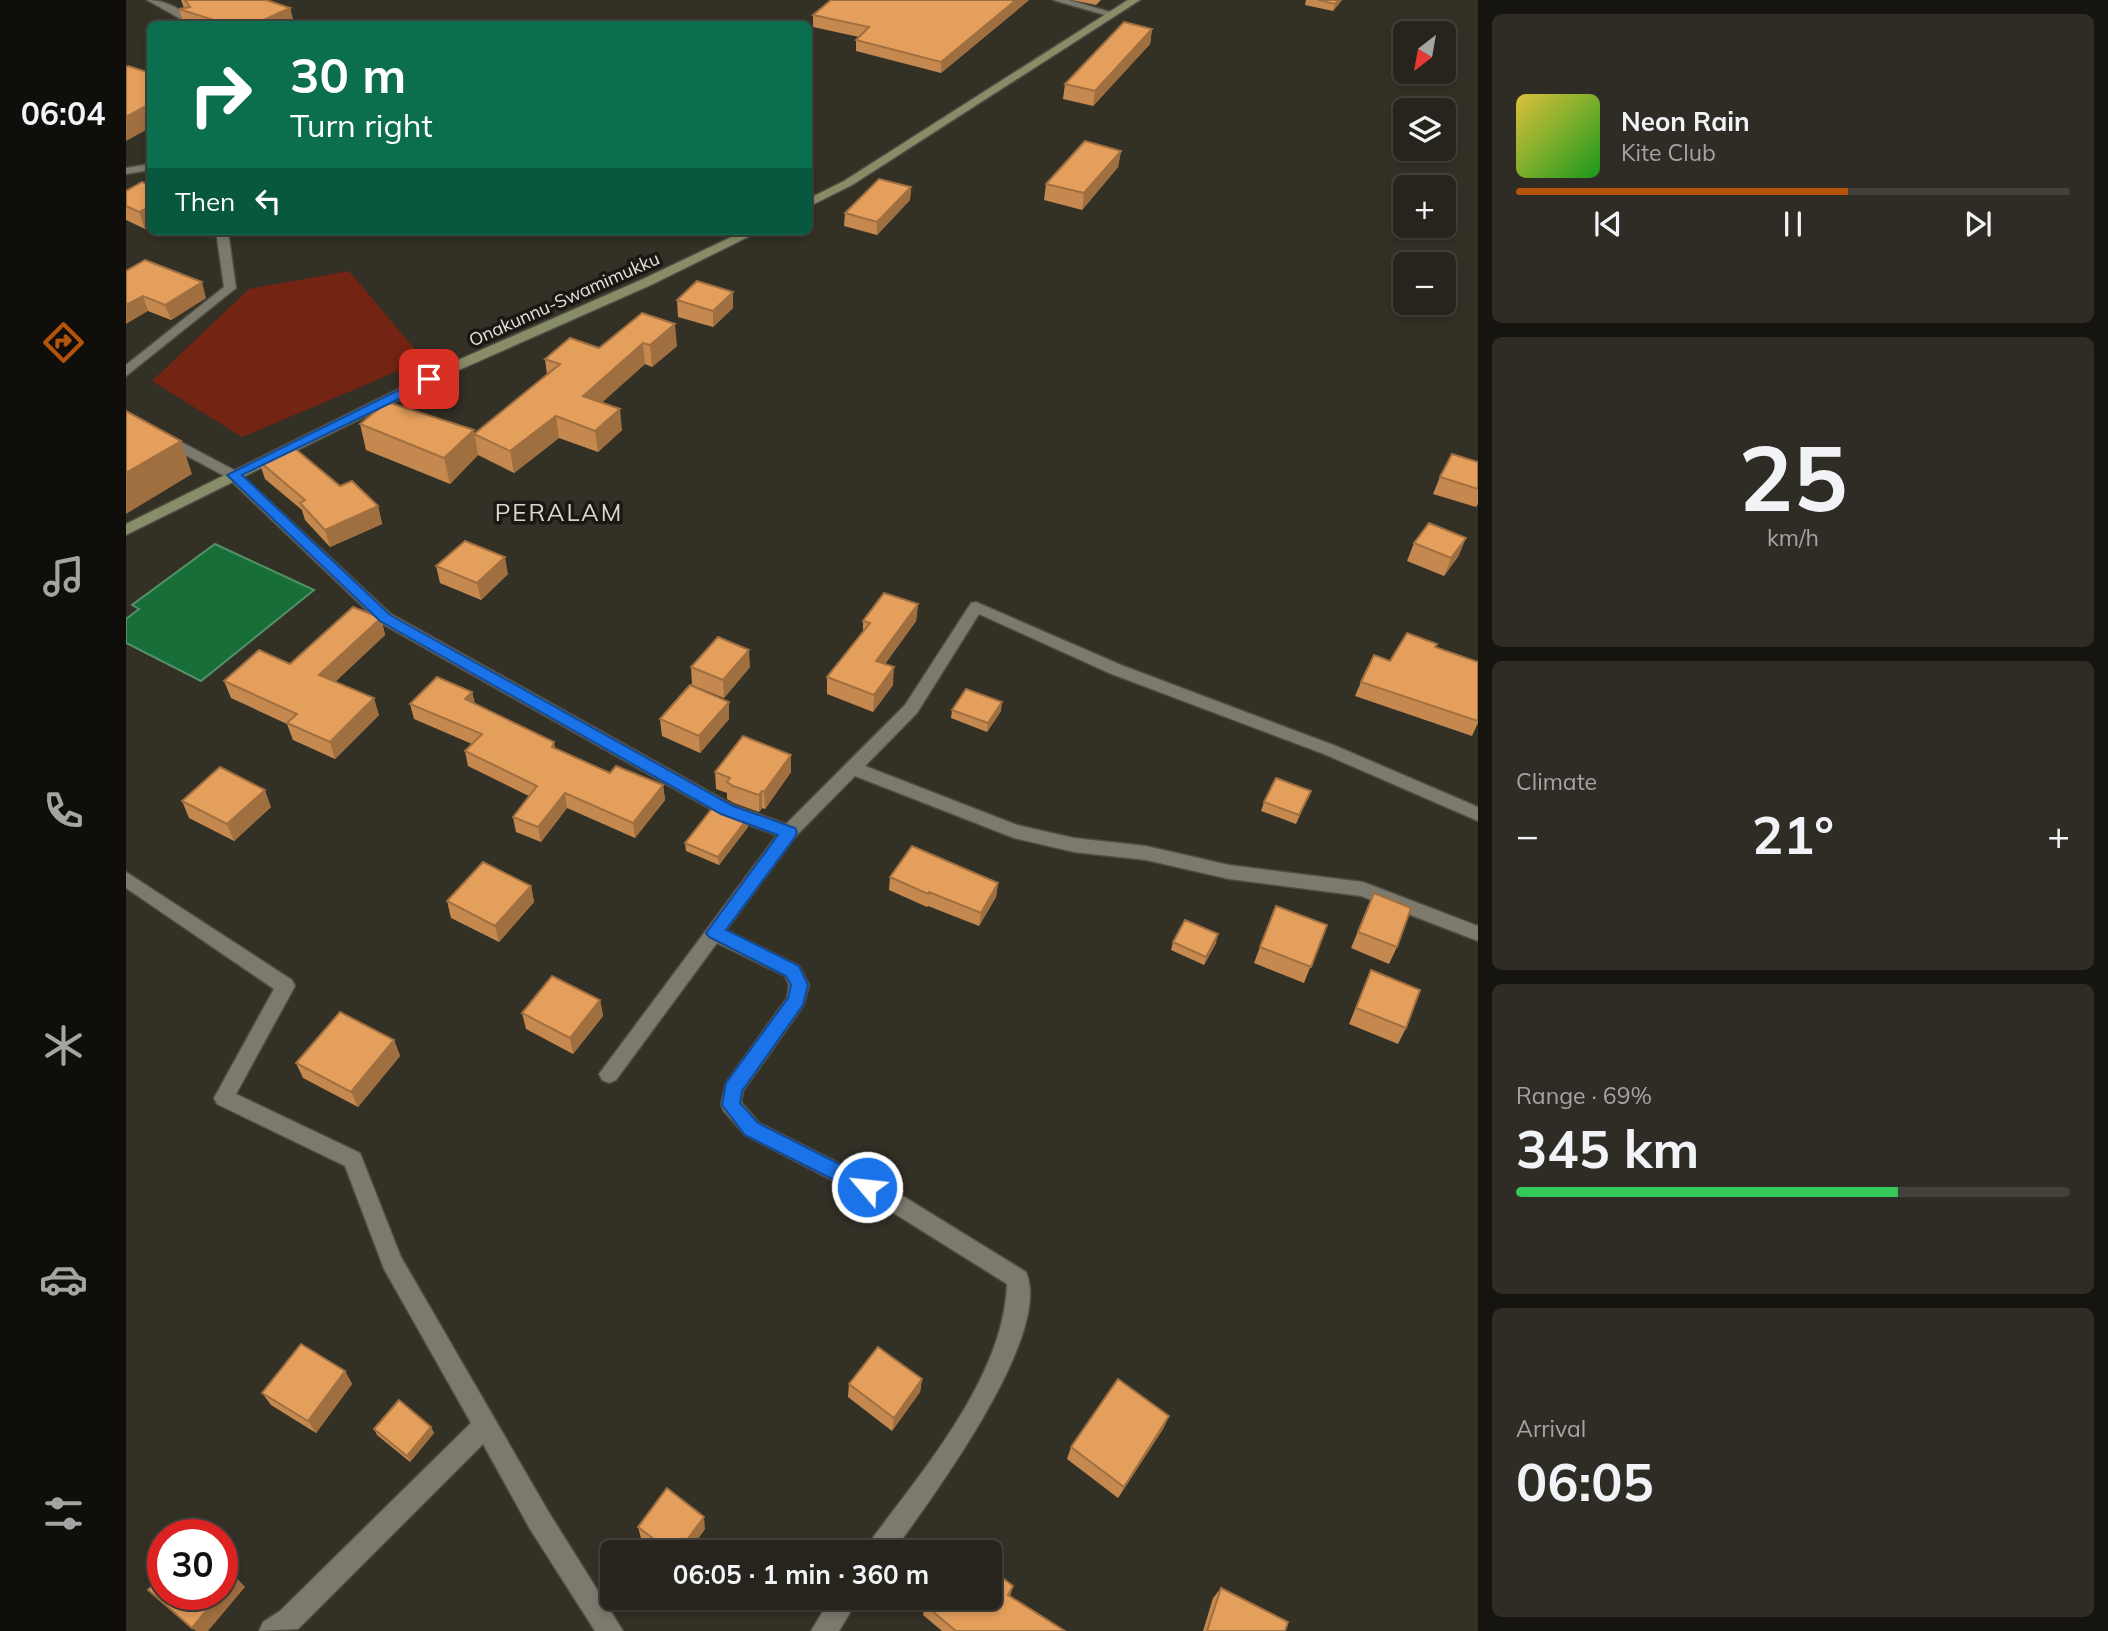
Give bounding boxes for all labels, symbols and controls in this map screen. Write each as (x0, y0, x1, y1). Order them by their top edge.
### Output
north arrow (1393, 21, 1456, 84)
map controls (1393, 21, 1456, 315)
text: 30 m (290, 44, 406, 105)
icon: right (175, 49, 266, 140)
text: 06:04 (21, 93, 105, 133)
button: layers (1393, 98, 1456, 161)
text: Turn right (290, 105, 433, 145)
text: Neon Rain (1621, 105, 1750, 138)
text: Kite Club (1621, 138, 1716, 167)
button: + (1393, 175, 1456, 238)
icon: left (249, 182, 287, 220)
text: Then (175, 185, 235, 218)
icon: previous (1589, 205, 1627, 243)
icon: pause (1774, 205, 1812, 243)
icon: next (1959, 205, 1997, 243)
street label: Onakunnu-Swamimukku (465, 247, 663, 351)
button: − (1393, 252, 1456, 315)
icon: directions (39, 318, 88, 367)
pin (399, 349, 459, 409)
icon: arrive (410, 360, 448, 398)
text: 25 (1738, 420, 1848, 534)
district label: PERALAM (495, 497, 623, 527)
text: km/h (1767, 523, 1819, 552)
icon: music (39, 552, 88, 601)
text: Climate (1516, 767, 1597, 796)
icon: phone (39, 786, 88, 835)
text: 21° (1752, 802, 1834, 867)
text: − (1516, 811, 1539, 859)
text: + (2047, 811, 2070, 859)
icon: climate (39, 1021, 88, 1070)
text: Range · 69% (1516, 1081, 1652, 1110)
text: 345 km (1516, 1116, 1699, 1181)
position arrow (830, 1150, 904, 1224)
icon: car (39, 1255, 88, 1304)
text: Arrival (1516, 1414, 1586, 1443)
text: 06:05 (1516, 1449, 1654, 1514)
icon: filters (39, 1489, 88, 1538)
speed limit sign: 30 (147, 1519, 238, 1610)
text: 06:05 · 1 min · 360 m (673, 1558, 929, 1591)

